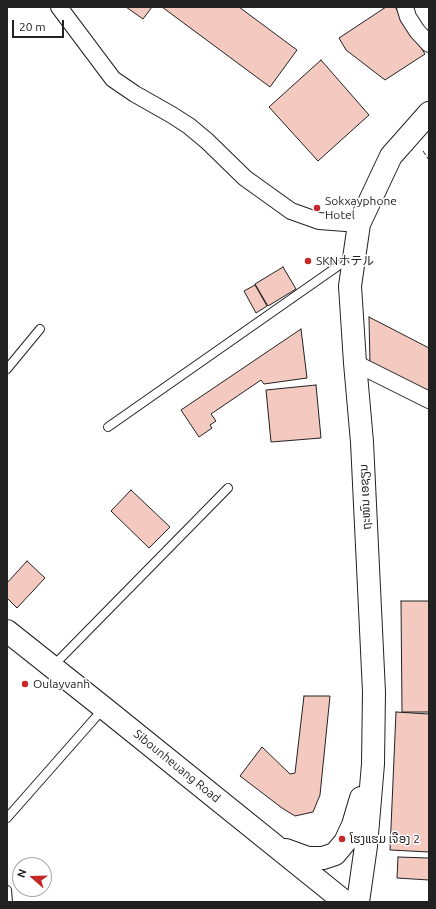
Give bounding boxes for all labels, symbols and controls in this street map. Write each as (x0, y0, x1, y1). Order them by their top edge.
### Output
scale bar (14, 12, 66, 38)
text: 20 m (19, 20, 46, 33)
place label: Sokxayphone Hotel (325, 194, 397, 222)
marker: Sokxayphone Hotel (312, 203, 322, 213)
place label: SKNホテル (316, 254, 374, 268)
marker: SKNホテル (303, 256, 313, 266)
street label: ຖະໜົນ ເອຊຽນ (356, 464, 374, 530)
place label: Oulayvanh (33, 677, 90, 691)
marker: Oulayvanh (20, 679, 30, 689)
street label: Sibounheuang Road (131, 727, 223, 805)
place label: ໂຮງແຮມ ເຈືອງ 2 (350, 832, 420, 846)
marker: ໂຮງແຮມ ເຈືອງ 2 (337, 834, 347, 844)
north arrow (12, 857, 52, 897)
text: N (15, 867, 29, 879)

